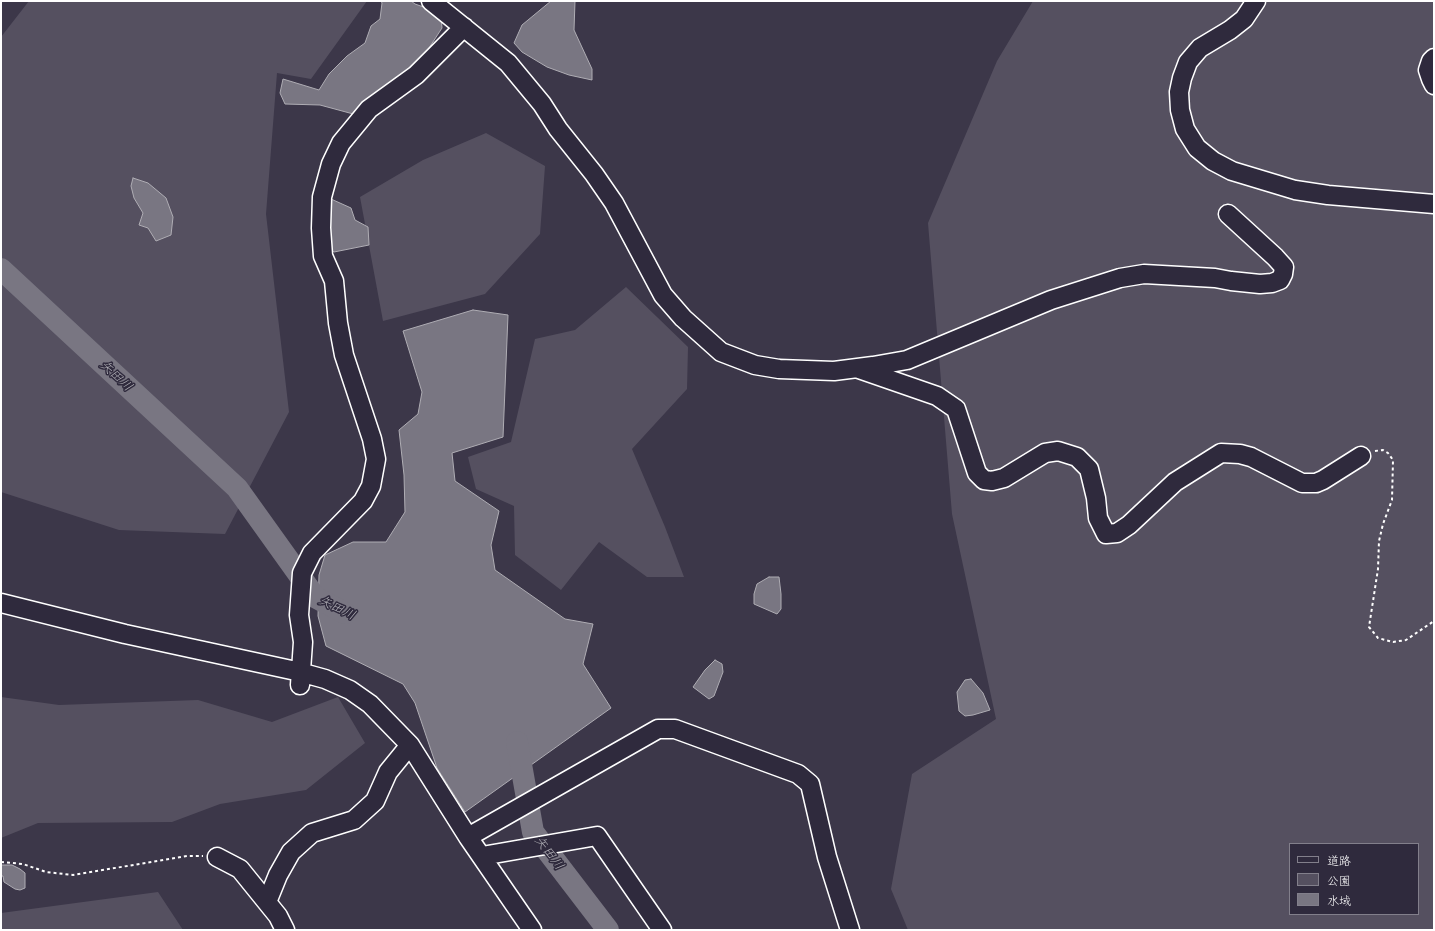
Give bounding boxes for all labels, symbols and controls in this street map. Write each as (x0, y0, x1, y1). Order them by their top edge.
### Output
water label: 矢田川 (96, 357, 136, 395)
water label: 矢田川 (316, 592, 358, 624)
water label: 矢田川 (531, 833, 567, 873)
legend (1289, 843, 1419, 915)
text: 道路 (1327, 854, 1351, 868)
text: 公園 (1327, 874, 1351, 888)
text: 水域 (1327, 894, 1351, 908)

